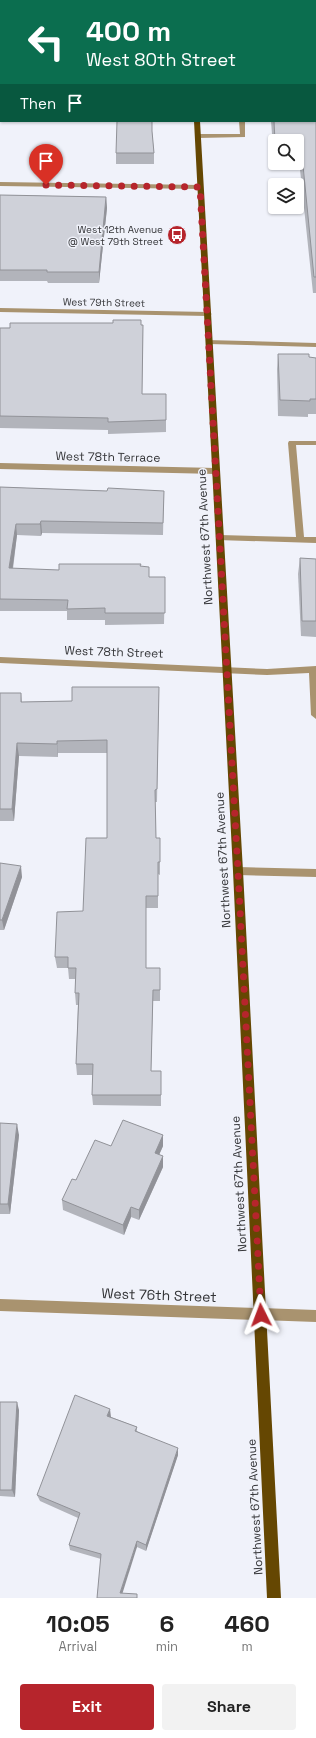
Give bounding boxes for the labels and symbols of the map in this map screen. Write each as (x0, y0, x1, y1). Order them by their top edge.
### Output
pin (29, 144, 63, 185)
place label: West 12th Avenue @ West 79th Street (68, 223, 163, 248)
bus stop icon: West 12th Avenue @ West 79th Street (166, 224, 188, 246)
street label: West 79th Street (63, 295, 146, 310)
street label: West 78th Terrace (55, 448, 161, 466)
street label: Northwest 67th Avenue (193, 469, 217, 605)
street label: West 78th Street (64, 642, 164, 662)
street label: Northwest 67th Avenue (211, 792, 235, 928)
street label: Northwest 67th Avenue (227, 1116, 251, 1252)
street label: West 76th Street (101, 1284, 217, 1306)
position arrow (240, 1294, 282, 1336)
street label: Northwest 67th Avenue (243, 1439, 267, 1575)

